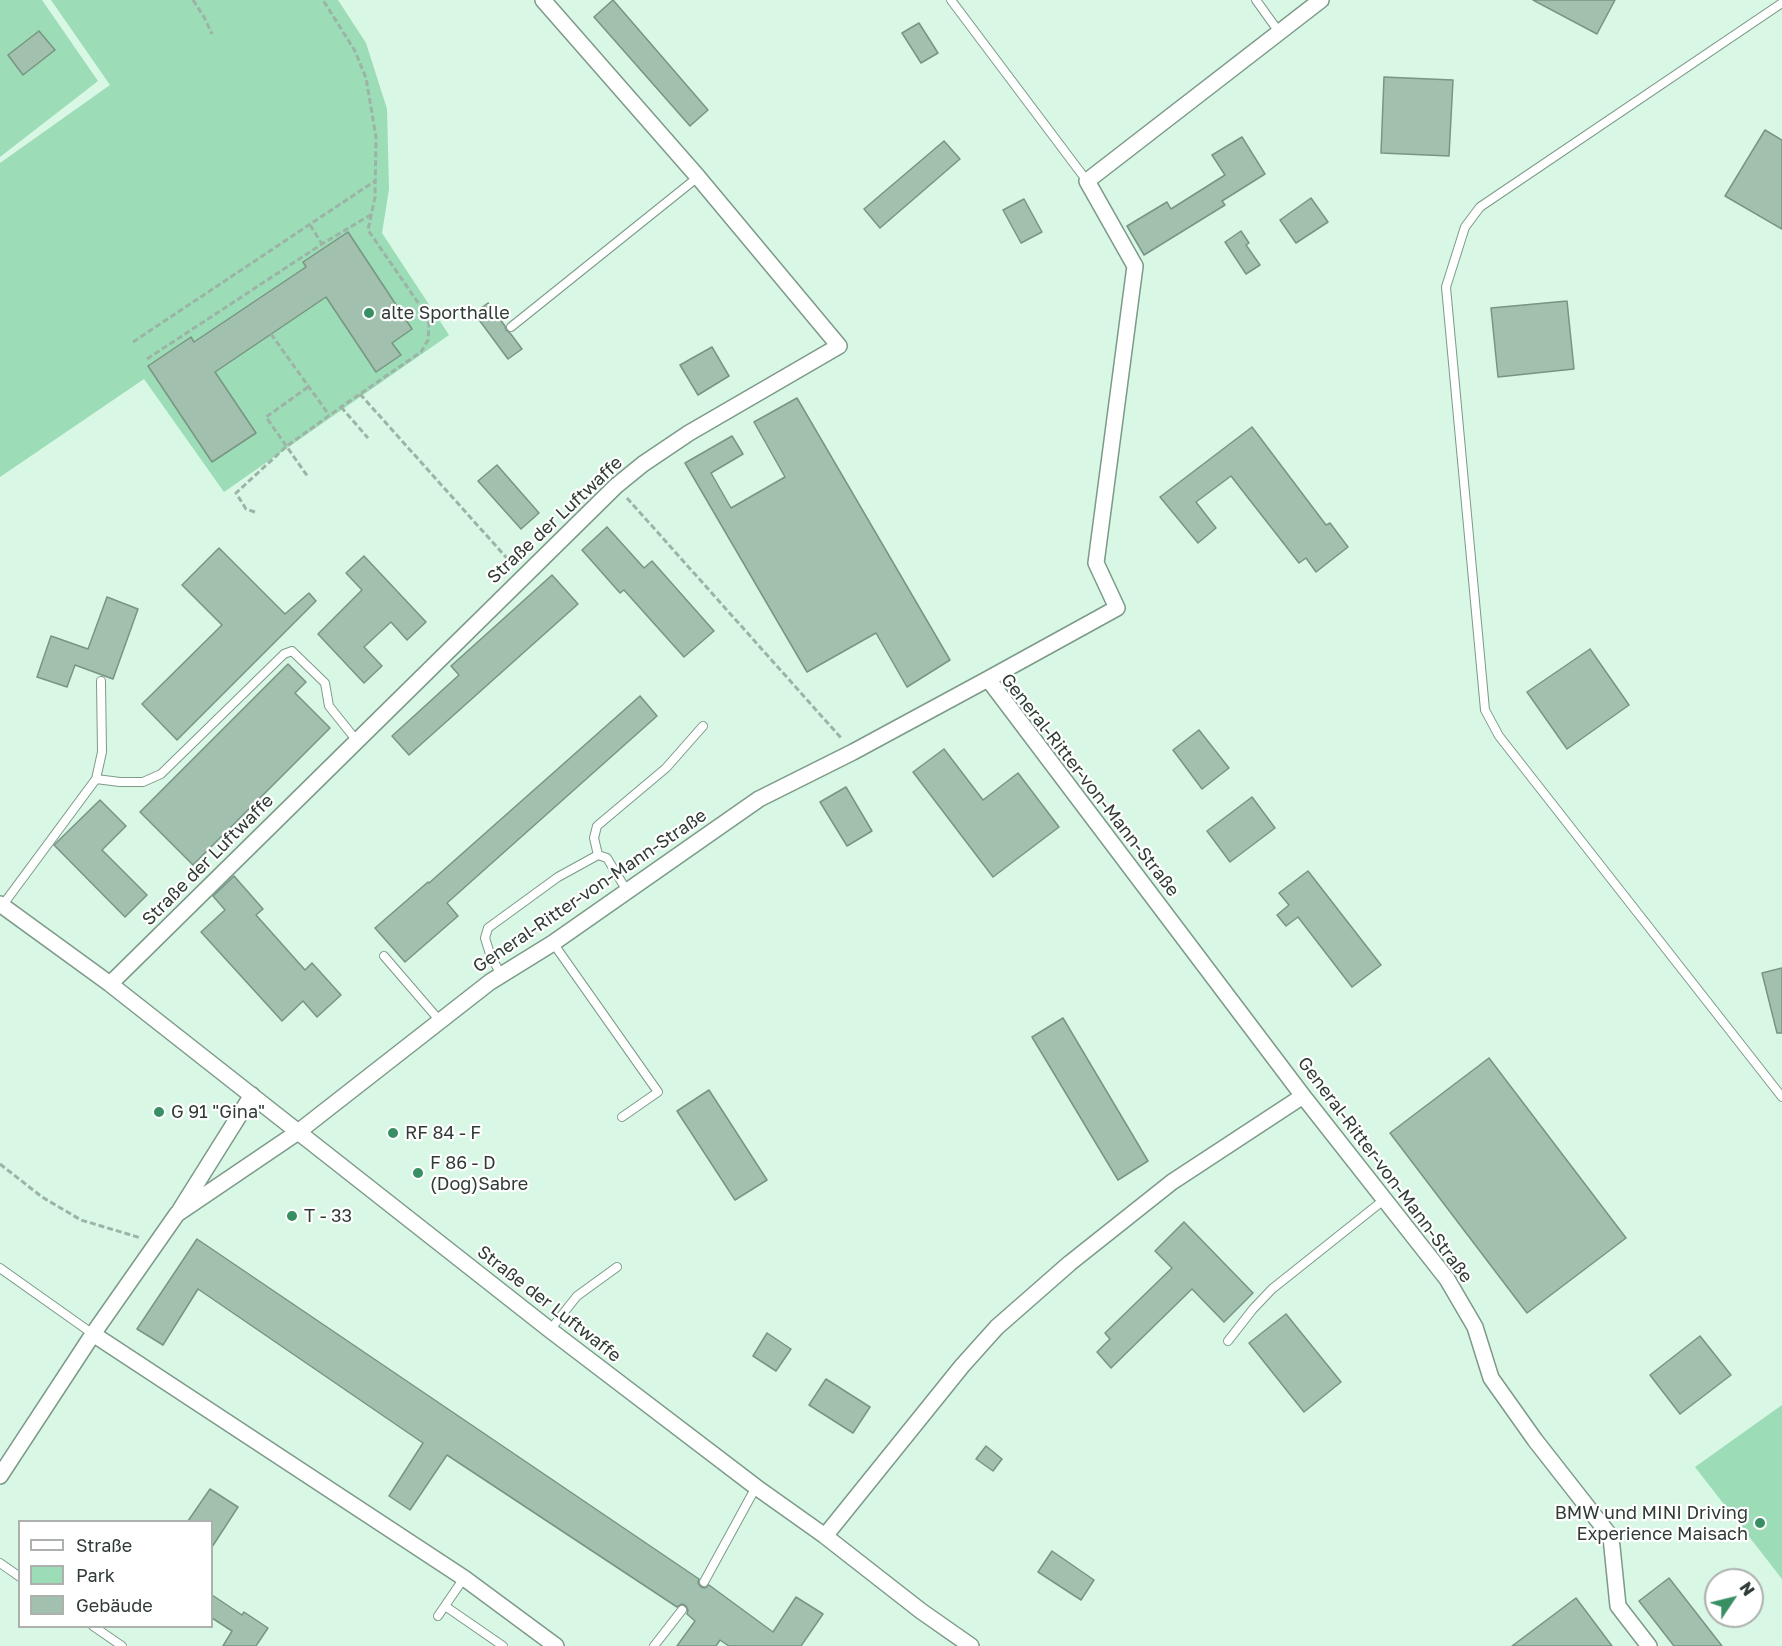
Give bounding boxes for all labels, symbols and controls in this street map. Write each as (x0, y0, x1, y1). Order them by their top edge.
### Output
place label: alte Sporthalle (381, 302, 510, 324)
marker: alte Sporthalle (362, 306, 376, 320)
street label: Straße der Luftwaffe (483, 452, 627, 588)
street label: General-Ritter-von-Mann-Straße (996, 669, 1184, 901)
street label: Straße der Luftwaffe (138, 790, 278, 930)
street label: General-Ritter-von-Mann-Straße (469, 805, 711, 977)
street label: General-Ritter-von-Mann-Straße (1293, 1053, 1477, 1287)
place label: G 91 "Gina" (171, 1101, 265, 1123)
marker: G 91 "Gina" (152, 1105, 166, 1119)
place label: RF 84 - F (405, 1122, 481, 1144)
marker: RF 84 - F (386, 1126, 400, 1140)
place label: F 86 - D (Dog)Sabre (430, 1152, 528, 1194)
marker: F 86 - D (Dog)Sabre (411, 1166, 425, 1180)
place label: T - 33 (304, 1205, 352, 1227)
marker: T - 33 (285, 1209, 299, 1223)
street label: Straße der Luftwaffe (473, 1241, 625, 1367)
place label: BMW und MINI Driving Experience Maisach (1555, 1502, 1748, 1544)
marker: BMW und MINI Driving Experience Maisach (1753, 1516, 1767, 1530)
legend (18, 1520, 213, 1628)
text: Straße (76, 1534, 132, 1556)
text: Park (76, 1564, 115, 1586)
north arrow (1704, 1568, 1764, 1628)
text: N (1735, 1578, 1759, 1600)
text: Gebäude (76, 1594, 153, 1616)

